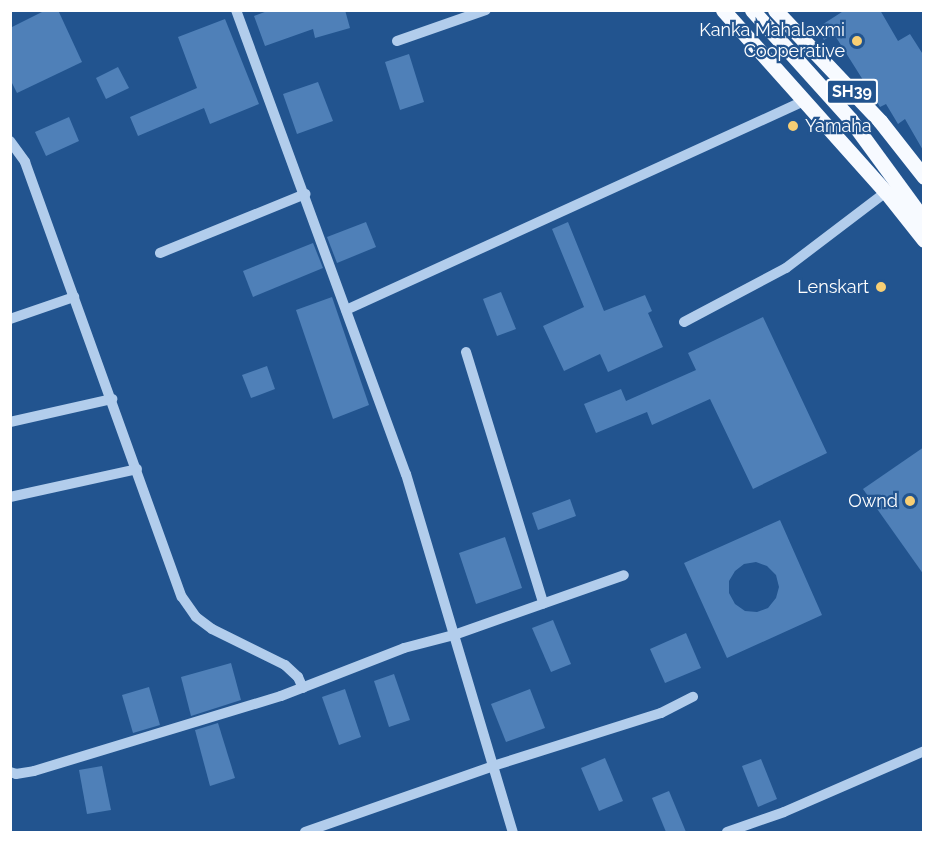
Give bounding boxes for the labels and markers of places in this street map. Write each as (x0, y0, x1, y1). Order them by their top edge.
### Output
place label: Kanka Mahalaxmi Cooperative (699, 20, 845, 63)
marker: Kanka Mahalaxmi Cooperative (850, 34, 864, 48)
place label: Yamaha (805, 115, 872, 137)
marker: Yamaha (786, 119, 800, 133)
place label: Lenskart (797, 276, 869, 298)
marker: Lenskart (874, 280, 888, 294)
place label: Ownd (848, 490, 898, 512)
marker: Ownd (903, 494, 917, 508)

